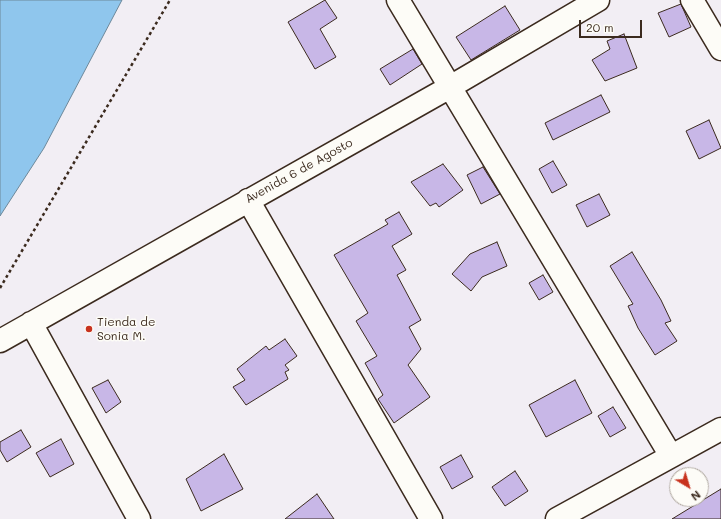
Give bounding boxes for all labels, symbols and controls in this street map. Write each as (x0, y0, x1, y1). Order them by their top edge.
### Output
scale bar (581, 12, 644, 38)
text: 20 m (586, 19, 614, 35)
street label: Avenida 6 de Agosto (243, 135, 355, 207)
place label: Tienda de Sonia M. (97, 315, 155, 343)
marker: Tienda de Sonia M. (84, 324, 94, 334)
north arrow (669, 467, 709, 507)
text: N (688, 488, 704, 505)

